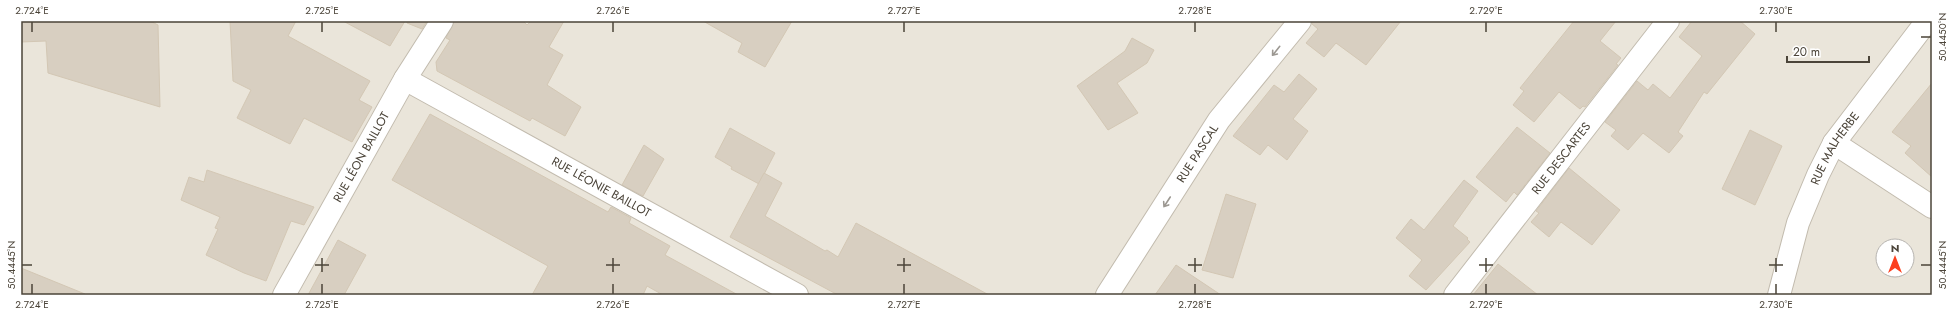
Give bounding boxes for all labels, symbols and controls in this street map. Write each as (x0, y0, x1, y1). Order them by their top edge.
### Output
text: 2.724°E (15, 3, 49, 18)
text: 2.725°E (305, 3, 339, 18)
text: 2.726°E (596, 3, 630, 18)
text: 2.727°E (887, 3, 921, 18)
text: 2.728°E (1178, 3, 1212, 18)
text: 2.729°E (1469, 3, 1503, 18)
text: 2.730°E (1759, 3, 1793, 18)
text: 50.4450°N (1935, 13, 1950, 61)
scale bar (1787, 38, 1869, 64)
text: 20 m (1793, 43, 1820, 61)
one-way arrow (1271, 46, 1280, 57)
street label: RUE LÉON BAILLOT (329, 108, 394, 206)
street label: RUE MALHERBE (1806, 108, 1864, 188)
street label: RUE DESCARTES (1527, 118, 1595, 198)
street label: RUE PASCAL (1172, 120, 1223, 186)
street label: RUE LÉONIE BAILLOT (548, 152, 655, 222)
one-way arrow (1163, 196, 1171, 207)
north arrow (1875, 238, 1915, 278)
text: N (1891, 240, 1899, 256)
text: 50.4445°N (4, 241, 19, 289)
text: 50.4445°N (1935, 241, 1950, 289)
text: 2.724°E (15, 297, 49, 312)
text: 2.725°E (305, 297, 339, 312)
text: 2.726°E (596, 297, 630, 312)
text: 2.727°E (887, 297, 921, 312)
text: 2.728°E (1178, 297, 1212, 312)
text: 2.729°E (1469, 297, 1503, 312)
text: 2.730°E (1759, 297, 1793, 312)

